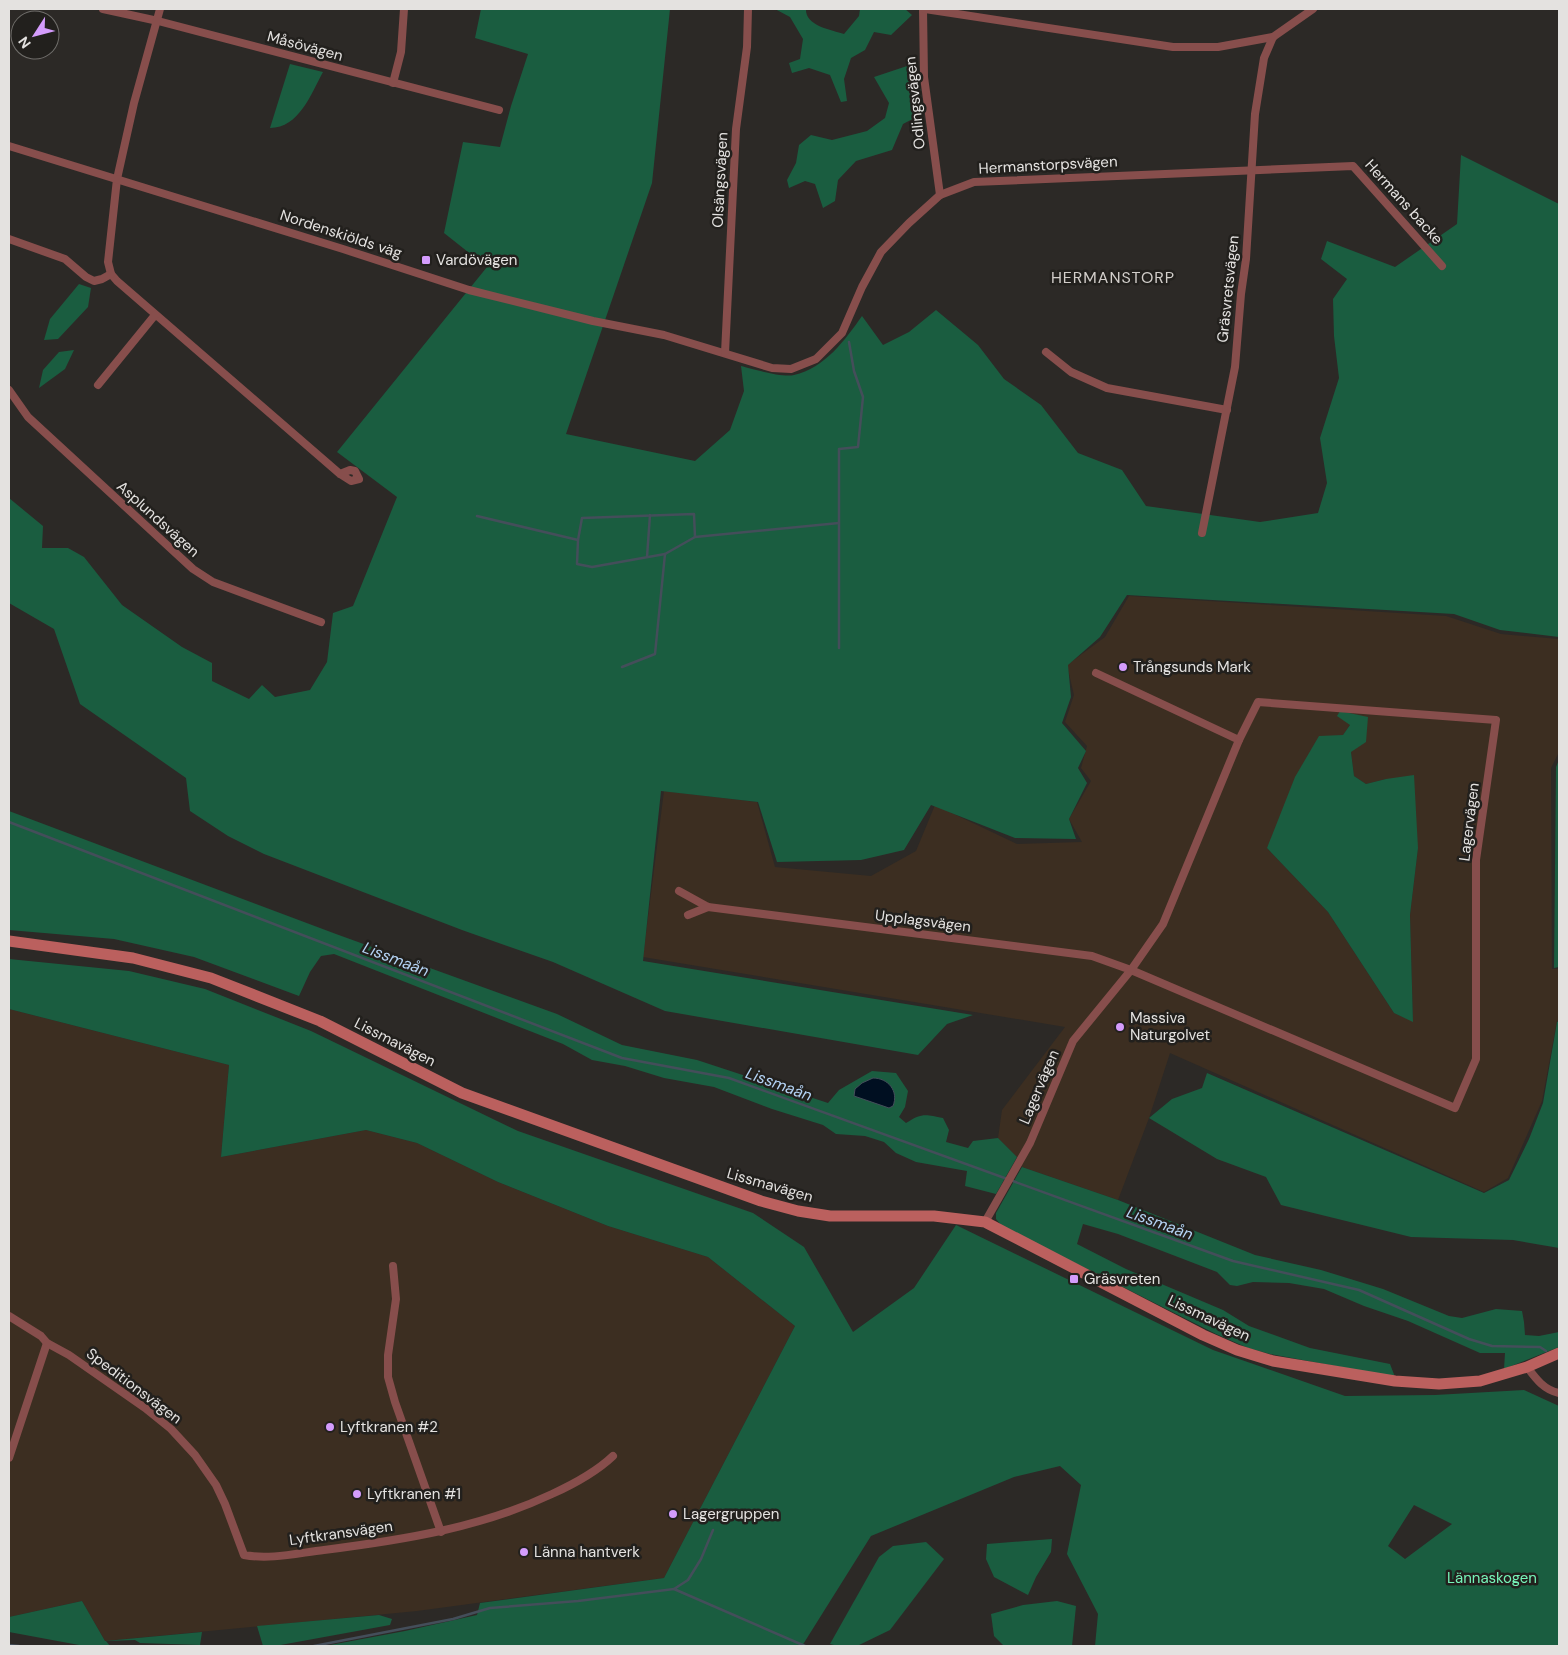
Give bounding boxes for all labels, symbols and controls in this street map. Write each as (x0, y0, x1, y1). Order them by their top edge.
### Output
north arrow (10, 10, 60, 60)
street label: Måsövägen (265, 26, 345, 66)
text: N (14, 33, 35, 52)
street label: Odlingsvägen (900, 56, 930, 150)
street label: Olsängsvägen (708, 132, 732, 228)
street label: Hermanstorpsvägen (978, 151, 1118, 179)
street label: Hermans backe (1361, 155, 1447, 249)
street label: Nordenskiölds väg (278, 205, 404, 263)
street label: Gräsvretsvägen (1212, 234, 1244, 344)
place label: Vardövägen (436, 250, 517, 270)
marker: Vardövägen (420, 254, 432, 266)
district label: HERMANSTORP (1051, 267, 1175, 288)
street label: Asplundsvägen (112, 476, 204, 562)
place label: Trångsunds Mark (1133, 657, 1251, 677)
marker: Trångsunds Mark (1117, 661, 1129, 673)
street label: Lagervägen (1454, 782, 1484, 862)
street label: Upplagsvägen (874, 905, 972, 937)
water label: Lissmaån (360, 937, 432, 981)
place label: Massiva Naturgolvet (1130, 1008, 1210, 1045)
street label: Lissmavägen (351, 1013, 439, 1071)
marker: Massiva Naturgolvet (1114, 1021, 1126, 1033)
street label: Lagervägen (1014, 1047, 1064, 1127)
water label: Lissmaån (743, 1062, 815, 1106)
street label: Lissmavägen (725, 1163, 815, 1207)
water label: Lissmaån (1124, 1201, 1196, 1245)
place label: Gräsvreten (1084, 1269, 1160, 1289)
marker: Gräsvreten (1068, 1273, 1080, 1285)
street label: Lissmavägen (1165, 1290, 1253, 1346)
street label: Speditionsvägen (82, 1344, 186, 1428)
place label: Lyftkranen #2 (340, 1417, 438, 1437)
marker: Lyftkranen #2 (324, 1421, 336, 1433)
place label: Lyftkranen #1 (367, 1484, 461, 1504)
marker: Lyftkranen #1 (351, 1488, 363, 1500)
place label: Lagergruppen (683, 1504, 779, 1524)
marker: Lagergruppen (667, 1508, 679, 1520)
street label: Lyftkransvägen (288, 1516, 394, 1550)
place label: Länna hantverk (534, 1542, 640, 1562)
marker: Länna hantverk (518, 1546, 530, 1558)
park label: Lännaskogen (1447, 1568, 1537, 1588)

